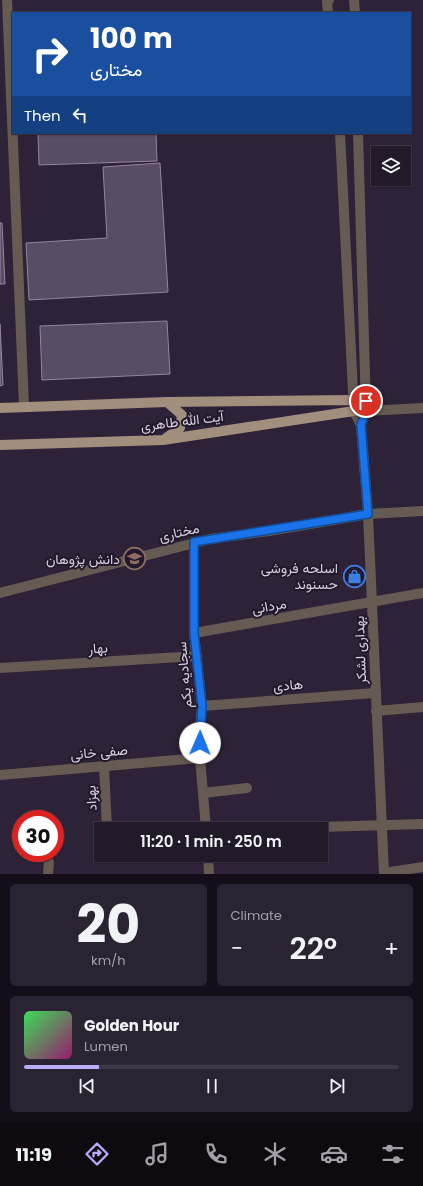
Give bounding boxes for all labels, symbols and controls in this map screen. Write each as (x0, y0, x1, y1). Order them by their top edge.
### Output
text: 100 m (90, 19, 173, 58)
icon: right (24, 28, 76, 80)
text: مختاری (90, 57, 142, 82)
icon: left (69, 104, 91, 126)
text: Then (24, 105, 61, 126)
map controls (371, 146, 411, 186)
button: layers (371, 146, 411, 186)
pin (349, 384, 383, 418)
icon: arrive (355, 390, 377, 412)
street label: آیت الله طاهری (139, 406, 226, 436)
street label: مختاری (157, 518, 201, 546)
school or university icon: دانش پژوهان (122, 546, 148, 572)
place label: دانش پژوهان (46, 549, 120, 569)
place label: اسلحه فروشی حسنوند (261, 558, 338, 594)
shop icon: اسلحه فروشی حسنوند (341, 563, 367, 589)
street label: مردانی (250, 593, 288, 619)
street label: بهداری لشکر (349, 615, 371, 686)
street label: بهار (87, 637, 108, 659)
street label: سجادیه یکم (171, 641, 197, 709)
street label: هادی (272, 674, 304, 696)
position arrow (179, 722, 221, 764)
street label: صفی خانی (69, 740, 129, 764)
street label: بهزاد (80, 785, 102, 811)
speed limit sign: 30 (12, 810, 64, 862)
text: 11:20 · 1 min · 250 m (140, 831, 282, 852)
text: 20 (76, 888, 140, 961)
text: Climate (231, 906, 282, 925)
text: 22° (289, 927, 337, 970)
text: − (231, 933, 243, 964)
text: + (384, 933, 399, 964)
text: km/h (91, 951, 126, 970)
text: Golden Hour (84, 1015, 179, 1036)
text: Lumen (84, 1037, 128, 1056)
icon: previous (76, 1075, 98, 1097)
icon: pause (201, 1075, 223, 1097)
icon: next (326, 1075, 348, 1097)
icon: directions (83, 1140, 111, 1168)
icon: music (143, 1140, 171, 1168)
icon: phone (202, 1140, 230, 1168)
icon: climate (261, 1140, 289, 1168)
icon: car (320, 1140, 348, 1168)
icon: filters (379, 1140, 407, 1168)
text: 11:19 (16, 1142, 52, 1167)

